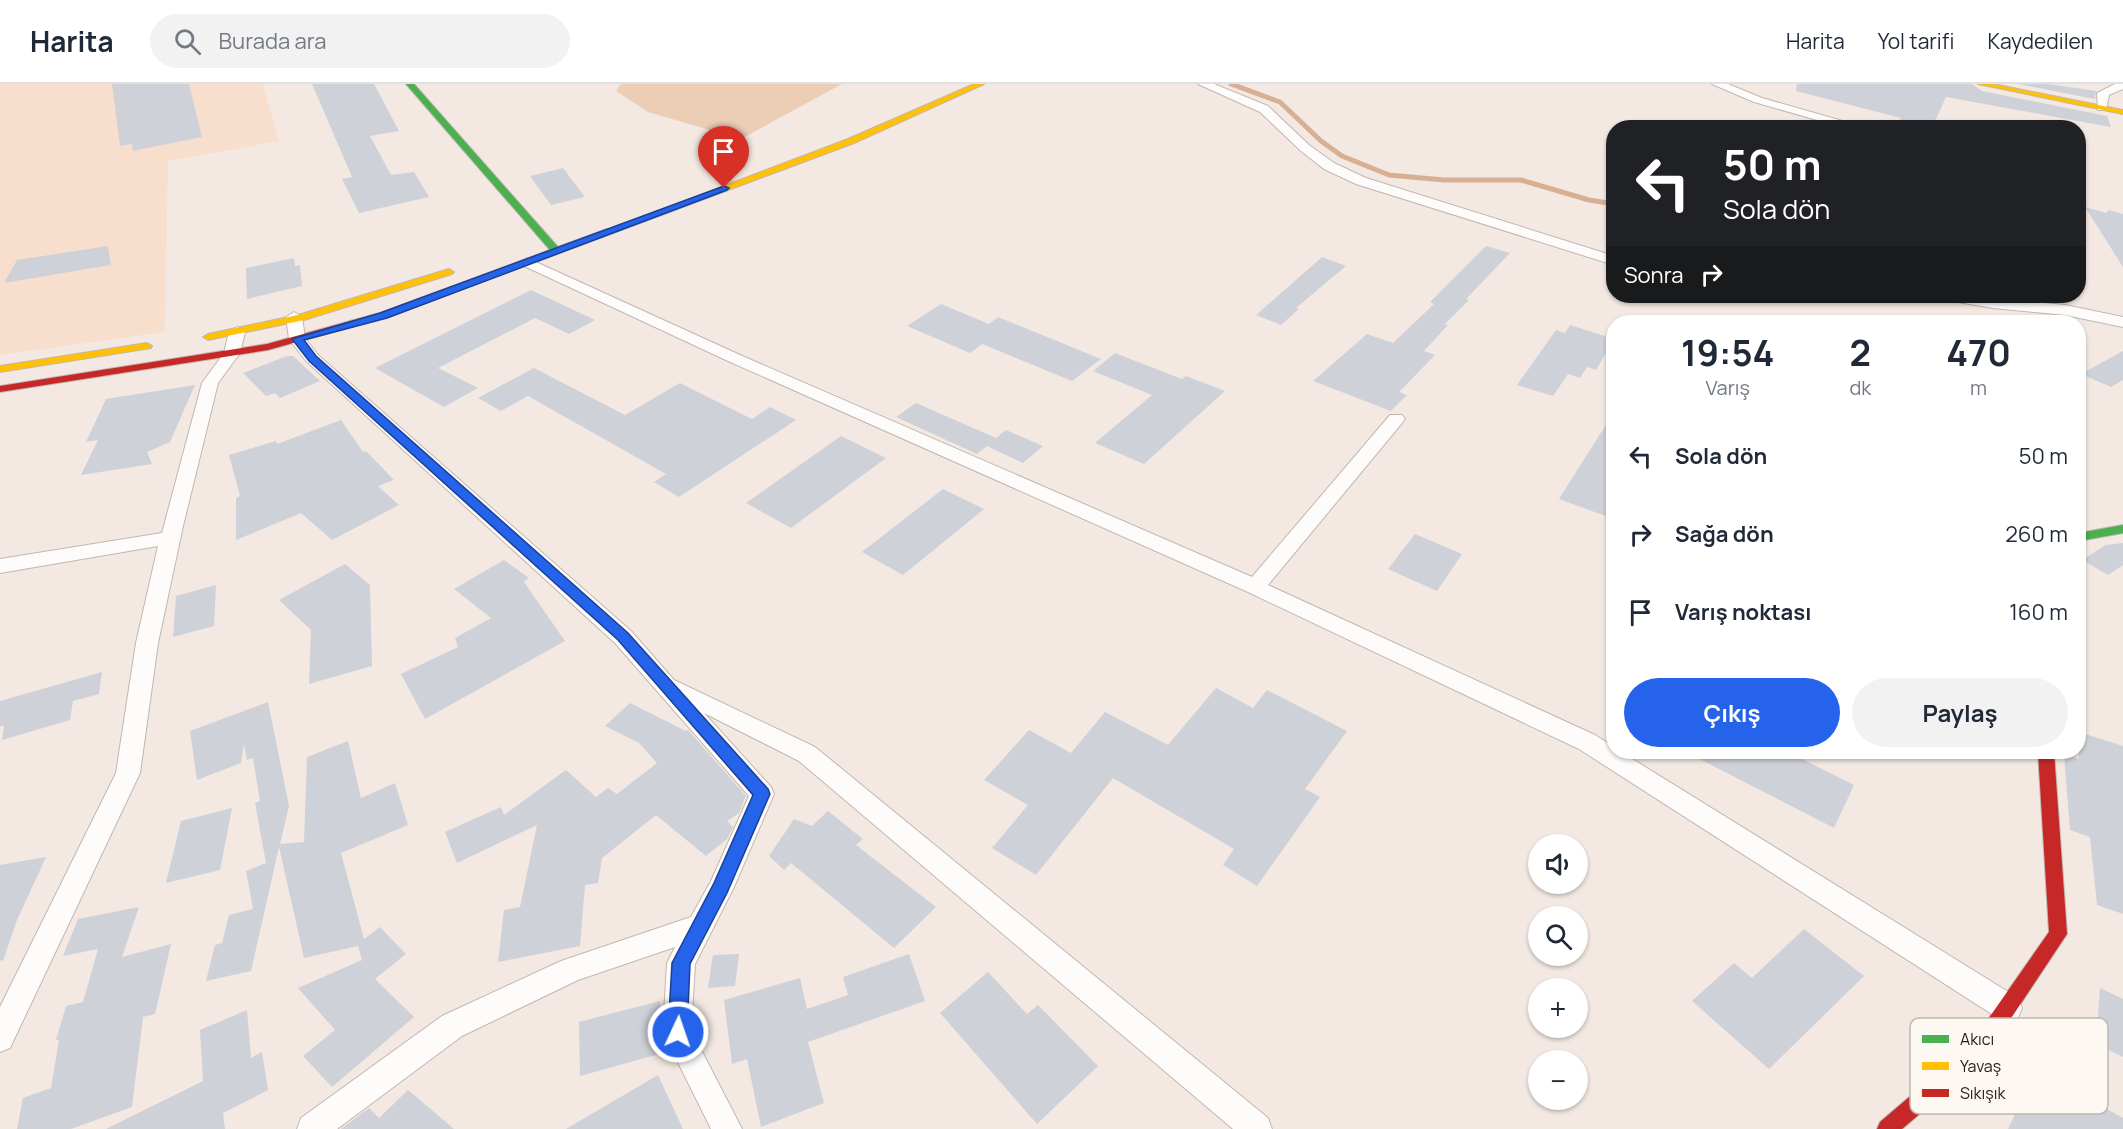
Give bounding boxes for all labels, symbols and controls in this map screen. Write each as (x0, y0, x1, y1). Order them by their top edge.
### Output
search box (150, 14, 570, 68)
text: Harita (30, 22, 114, 60)
icon: search (171, 25, 204, 58)
text: Burada ara (219, 26, 326, 56)
text: Harita (1786, 27, 1845, 55)
text: Yol tarifi (1878, 27, 1954, 55)
text: Kaydedilen (1987, 27, 2093, 55)
pin (698, 126, 749, 188)
icon: arrive (707, 135, 740, 168)
text: 50 m (1723, 135, 1821, 193)
icon: left (1624, 144, 1702, 222)
text: Sola dön (1723, 190, 1830, 227)
icon: right (1695, 258, 1728, 291)
text: Sonra (1624, 260, 1683, 290)
text: 19:54 (1681, 328, 1774, 377)
text: 2 (1850, 328, 1871, 377)
text: 470 (1946, 328, 2011, 377)
text: Varış (1705, 374, 1750, 401)
text: dk (1849, 374, 1871, 401)
text: m (1970, 374, 1987, 401)
icon: left (1624, 440, 1657, 473)
text: Sola dön (1675, 441, 1767, 471)
text: 50 m (2019, 441, 2068, 471)
icon: right (1624, 518, 1657, 551)
text: Sağa dön (1675, 519, 1774, 549)
text: 260 m (2005, 519, 2068, 549)
icon: arrive (1624, 596, 1657, 629)
text: Varış noktası (1675, 597, 1811, 627)
text: 160 m (2009, 597, 2068, 627)
button: Çıkış (1624, 678, 1840, 747)
button: Paylaş (1852, 678, 2068, 747)
map controls (1528, 834, 1588, 1110)
button: sound (1528, 834, 1588, 894)
button: search (1528, 906, 1588, 966)
button: + (1528, 978, 1588, 1038)
position arrow (646, 1000, 710, 1064)
legend (1910, 1018, 2108, 1114)
text: Akıcı (1960, 1028, 1994, 1050)
button: − (1528, 1050, 1588, 1110)
text: Yavaş (1960, 1055, 2001, 1077)
text: Sıkışık (1960, 1082, 2006, 1104)

